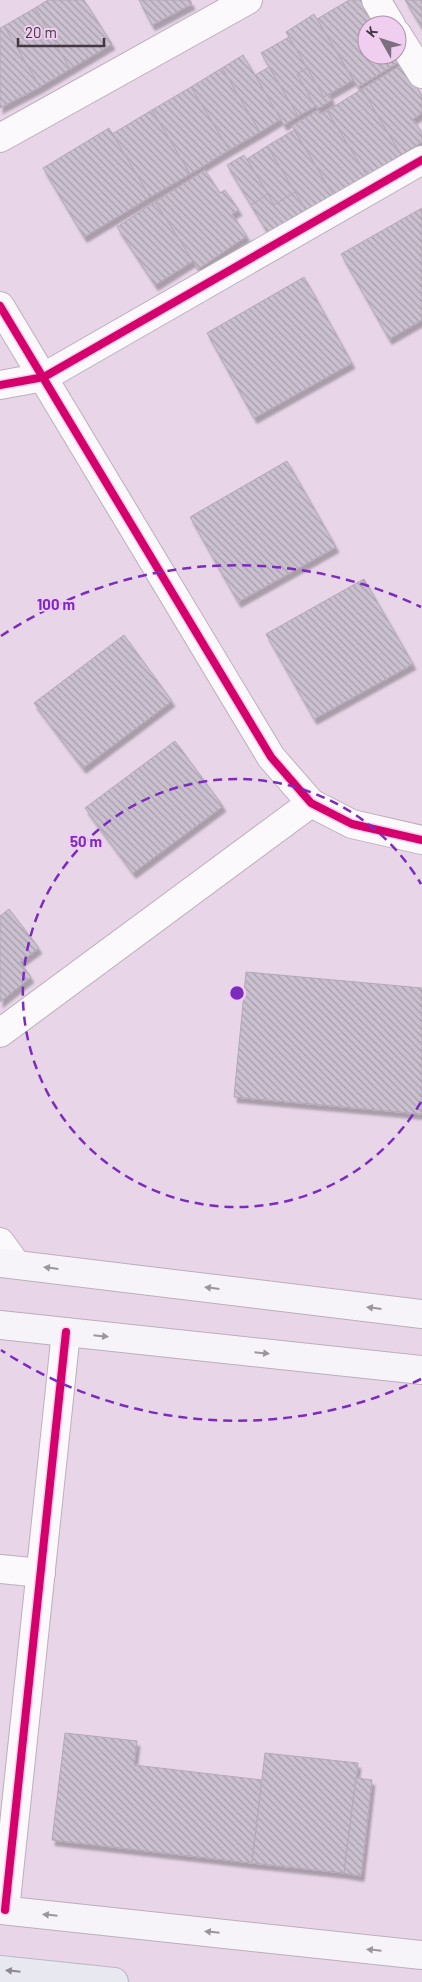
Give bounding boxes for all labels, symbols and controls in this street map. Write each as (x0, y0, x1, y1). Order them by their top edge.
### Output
scale bar (18, 15, 104, 47)
north arrow (357, 15, 407, 65)
text: 20 m (25, 23, 57, 41)
text: K (362, 23, 381, 40)
text: 100 m (37, 595, 75, 613)
text: 50 m (70, 832, 102, 850)
centre of rings (228, 984, 246, 1002)
one-way arrow (43, 1264, 59, 1272)
one-way arrow (204, 1284, 220, 1292)
one-way arrow (365, 1304, 381, 1312)
one-way arrow (93, 1332, 109, 1340)
one-way arrow (255, 1349, 271, 1357)
one-way arrow (42, 1911, 58, 1919)
one-way arrow (204, 1928, 220, 1936)
one-way arrow (365, 1946, 381, 1954)
one-way arrow (5, 1967, 21, 1975)

